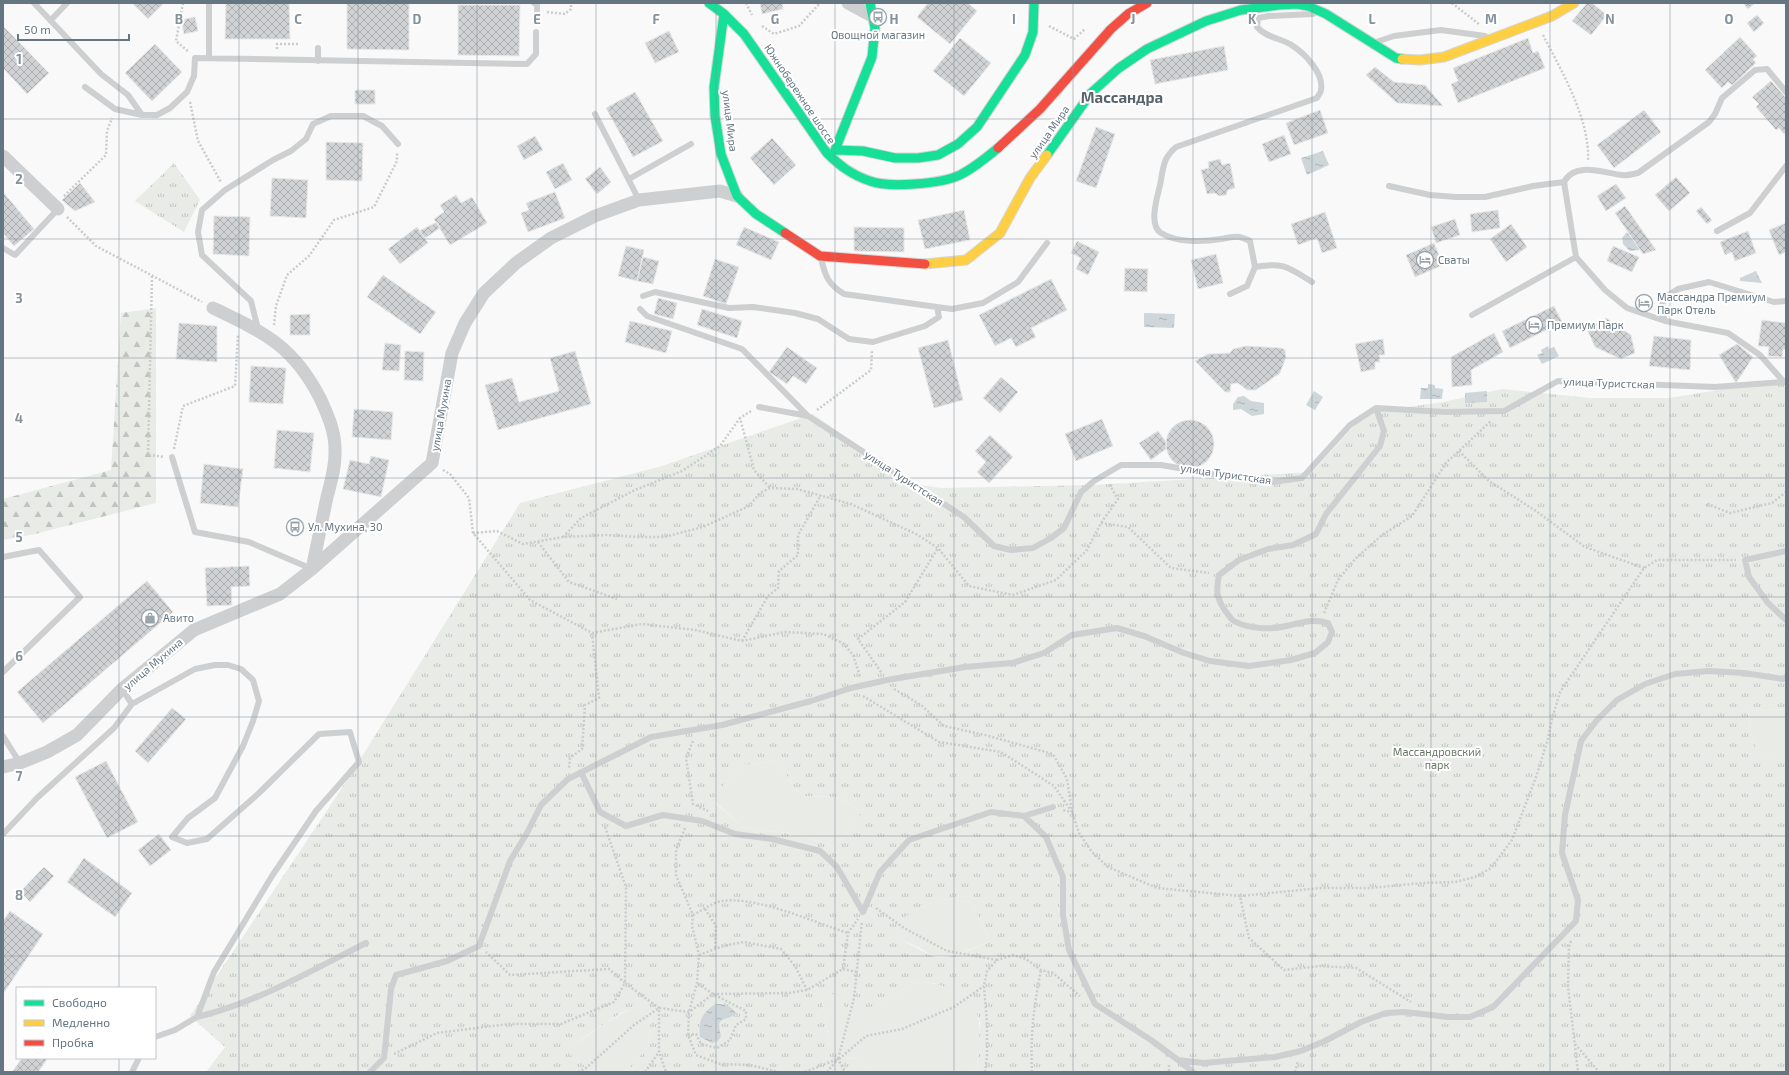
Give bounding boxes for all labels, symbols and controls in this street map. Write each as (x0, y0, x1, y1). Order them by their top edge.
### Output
bus stop icon: Овощной магазин (868, 7, 888, 27)
text: B (175, 11, 183, 27)
text: C (294, 11, 302, 27)
text: D (413, 11, 422, 27)
text: E (533, 11, 541, 27)
text: F (652, 11, 660, 27)
text: G (771, 11, 779, 27)
text: H (890, 11, 899, 27)
text: I (1012, 11, 1016, 27)
text: J (1131, 11, 1135, 27)
text: K (1248, 11, 1257, 27)
text: L (1369, 11, 1376, 27)
text: M (1485, 11, 1497, 27)
text: N (1605, 11, 1615, 27)
text: O (1725, 11, 1734, 27)
scale bar (18, 16, 129, 42)
text: 50 m (24, 22, 51, 36)
place label: Овощной магазин (831, 28, 925, 41)
street label: Южнобережное шоссе (762, 41, 839, 146)
text: 1 (16, 51, 22, 67)
district label: Массандра (1081, 88, 1163, 106)
street label: улица Мира (719, 89, 741, 153)
street label: улица Мира (1026, 103, 1072, 161)
text: 2 (15, 171, 23, 187)
hotel icon: Сваты (1415, 250, 1435, 270)
place label: Сваты (1438, 253, 1470, 266)
text: 3 (15, 290, 23, 306)
place label: Массандра Премиум Парк Отель (1657, 290, 1766, 316)
hotel icon: Массандра Премиум Парк Отель (1634, 293, 1654, 313)
hotel icon: Премиум Парк (1524, 315, 1544, 335)
place label: Премиум Парк (1547, 318, 1624, 332)
street label: улица Туристская (1563, 374, 1655, 392)
street label: улица Мухина (428, 378, 454, 452)
text: 4 (15, 410, 23, 426)
street label: улица Туристская (862, 447, 946, 509)
street label: улица Туристская (1180, 461, 1272, 487)
bus stop icon: Ул. Мухина, 30 (285, 517, 305, 537)
place label: Ул. Мухина, 30 (308, 520, 383, 534)
text: 5 (15, 529, 23, 545)
shop icon: Авито (140, 608, 160, 628)
place label: Авито (163, 611, 194, 624)
street label: улица Мухина (120, 635, 186, 693)
text: 6 (15, 648, 23, 664)
park label: Массандровский парк (1393, 745, 1481, 771)
text: 7 (16, 768, 23, 784)
text: 8 (15, 887, 23, 903)
legend (16, 987, 156, 1059)
text: Свободно (52, 995, 107, 1009)
text: Медленно (52, 1015, 110, 1029)
text: Пробка (52, 1035, 94, 1049)

